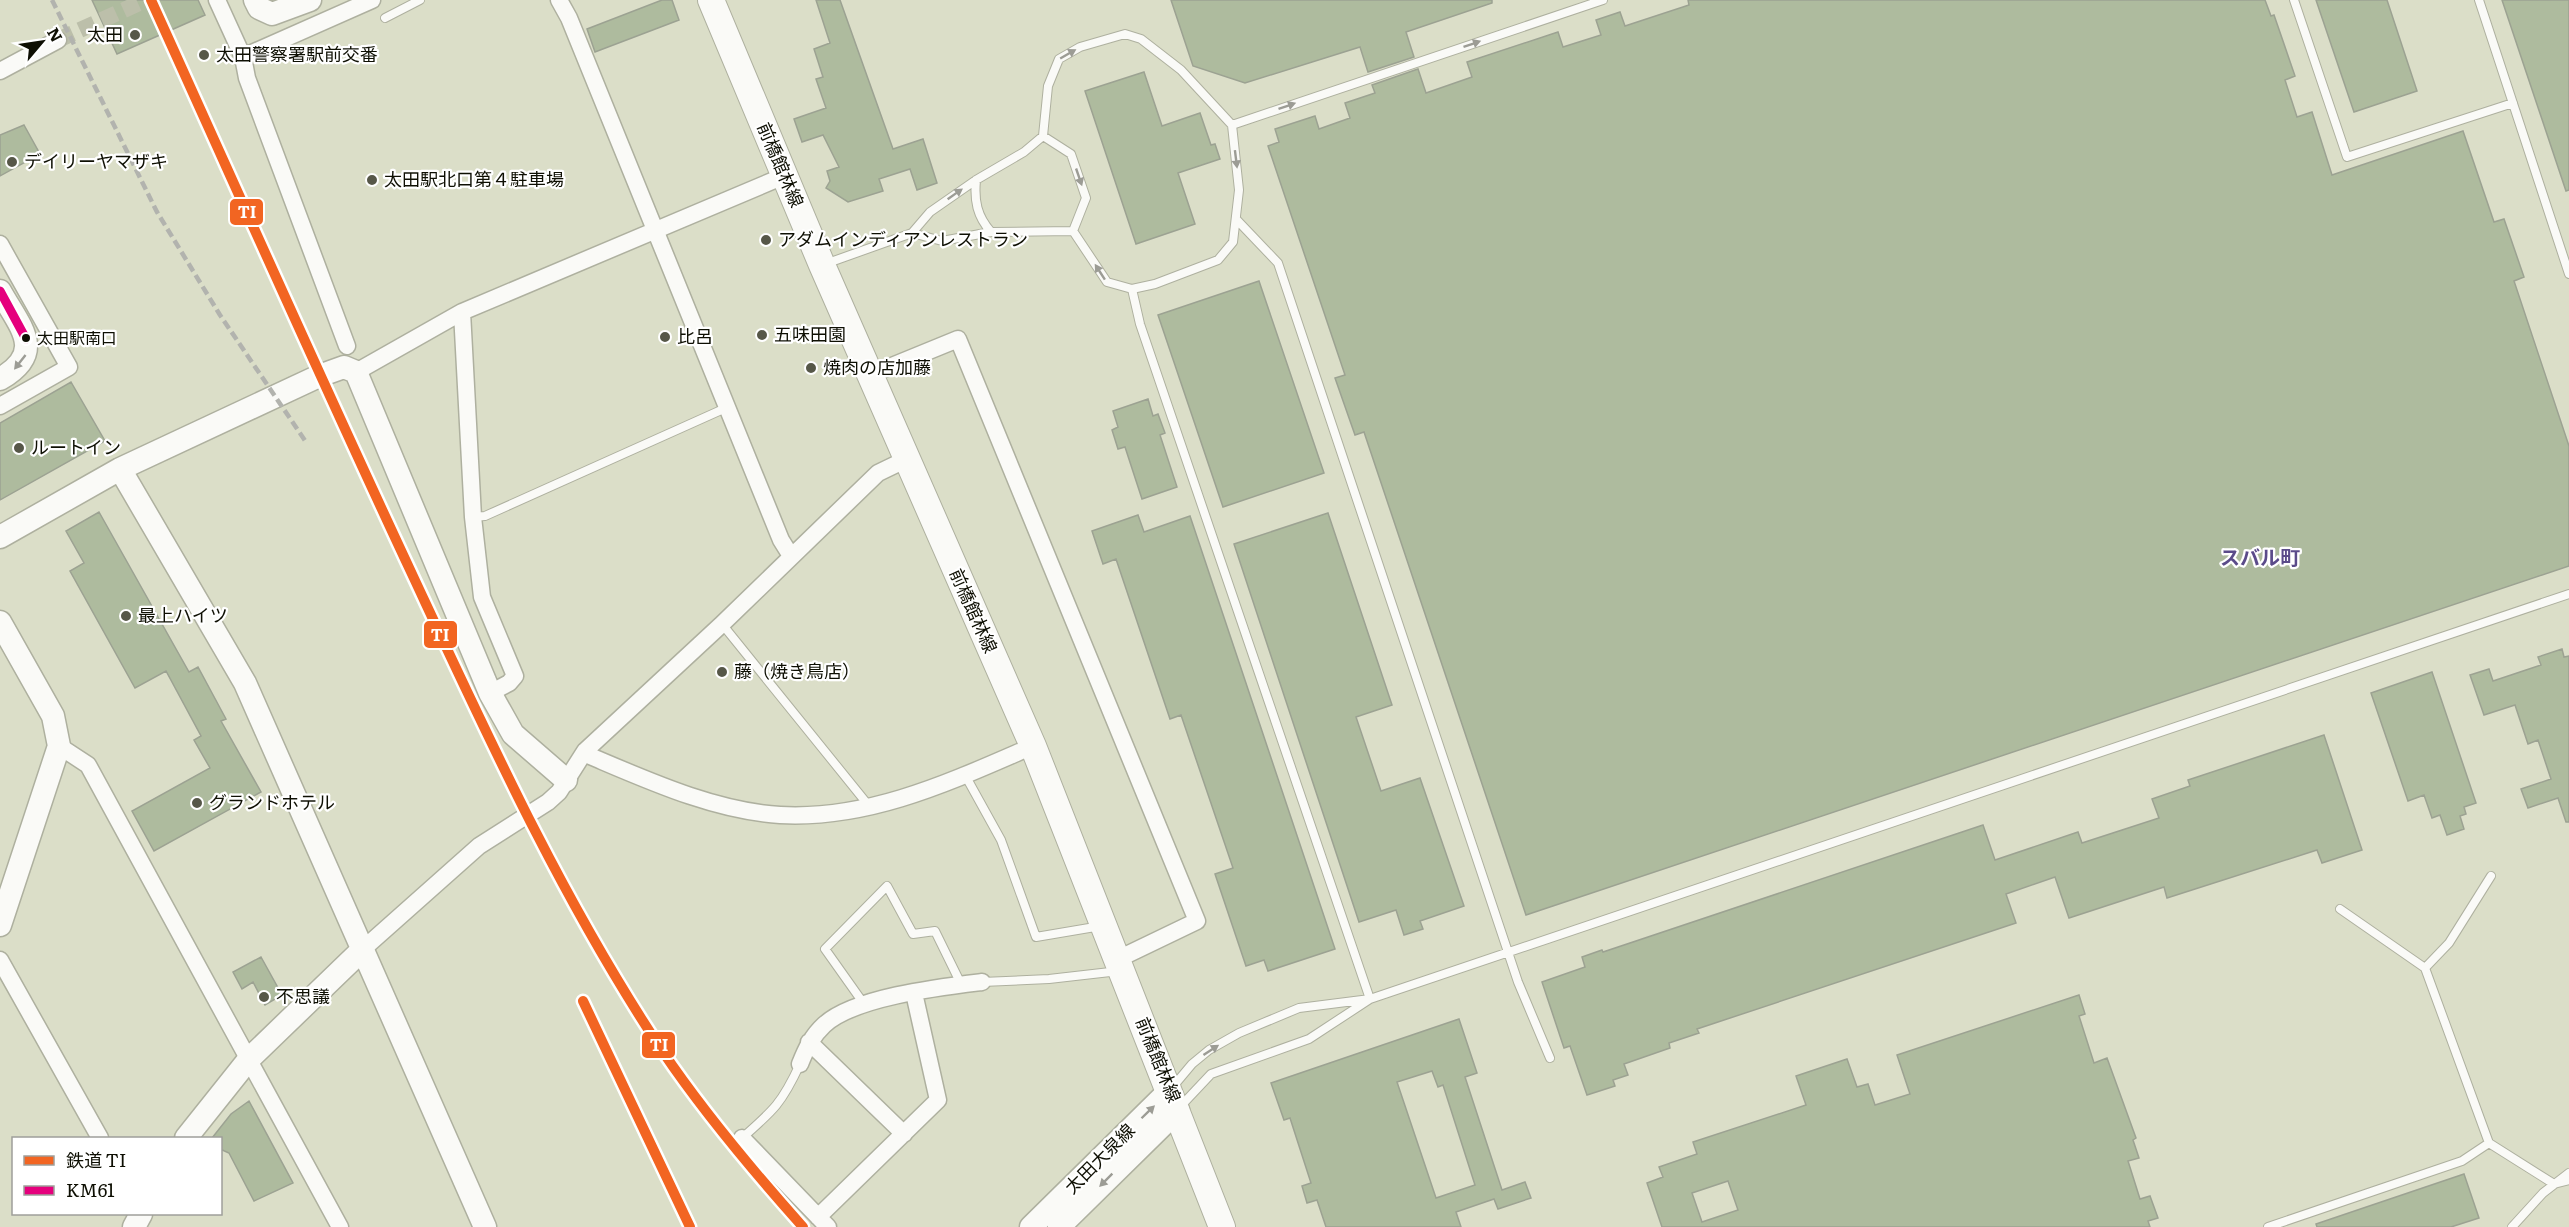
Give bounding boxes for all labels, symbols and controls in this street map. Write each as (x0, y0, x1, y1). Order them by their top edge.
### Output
north arrow (12, 12, 72, 72)
place label: 太田 (87, 20, 123, 47)
text: N (42, 23, 70, 46)
marker: 太田 (128, 28, 142, 42)
one-way arrow (1463, 39, 1481, 48)
place label: 太田警察署駅前交番 (216, 40, 378, 67)
marker: 太田警察署駅前交番 (197, 48, 211, 62)
one-way arrow (1060, 49, 1077, 59)
one-way arrow (1278, 101, 1296, 111)
street label: 前橋館林線 (751, 118, 811, 211)
place label: デイリーヤマザキ (24, 147, 168, 174)
one-way arrow (1231, 150, 1241, 169)
marker: デイリーヤマザキ (5, 155, 19, 169)
place label: 太田駅北口第４駐車場 (384, 165, 564, 192)
one-way arrow (1075, 168, 1085, 186)
marker: 太田駅北口第４駐車場 (365, 173, 379, 187)
one-way arrow (947, 188, 963, 200)
line badge: TI (229, 198, 264, 226)
text: TI (238, 199, 256, 223)
place label: アダムインディアンレストラン (778, 225, 1028, 252)
marker: アダムインディアンレストラン (759, 233, 773, 247)
one-way arrow (1094, 264, 1106, 280)
place label: 五味田園 (774, 320, 846, 347)
place label: 比呂 (677, 322, 713, 349)
place label: 太田駅南口 (37, 325, 117, 349)
marker: 五味田園 (755, 328, 769, 342)
marker: 比呂 (658, 330, 672, 344)
marker: 太田駅南口 (20, 332, 32, 344)
place label: 焼肉の店加藤 (823, 353, 931, 380)
one-way arrow (14, 354, 27, 370)
marker: 焼肉の店加藤 (804, 361, 818, 375)
place label: ルートイン (31, 433, 121, 460)
marker: ルートイン (12, 441, 26, 455)
district label: スバル町 (2220, 541, 2300, 571)
street label: 前橋館林線 (944, 564, 1005, 657)
place label: 最上ハイツ (138, 601, 228, 628)
marker: 最上ハイツ (119, 609, 133, 623)
line badge: TI (423, 620, 458, 649)
text: TI (431, 622, 449, 646)
place label: 藤（焼き鳥店） (734, 657, 860, 684)
marker: 藤（焼き鳥店） (715, 665, 729, 679)
place label: グランドホテル (209, 788, 335, 815)
marker: グランドホテル (190, 796, 204, 810)
place label: 不思議 (276, 982, 330, 1009)
marker: 不思議 (257, 990, 271, 1004)
street label: 前橋館林線 (1130, 1013, 1189, 1106)
line badge: TI (641, 1031, 676, 1059)
text: TI (650, 1032, 668, 1056)
one-way arrow (1202, 1044, 1218, 1056)
one-way arrow (1140, 1106, 1154, 1120)
street label: 太田大泉線 (1058, 1117, 1140, 1199)
legend (12, 1137, 222, 1215)
text: 鉄道 TI (66, 1146, 126, 1173)
one-way arrow (1099, 1173, 1113, 1187)
text: KM61 (66, 1176, 115, 1203)

